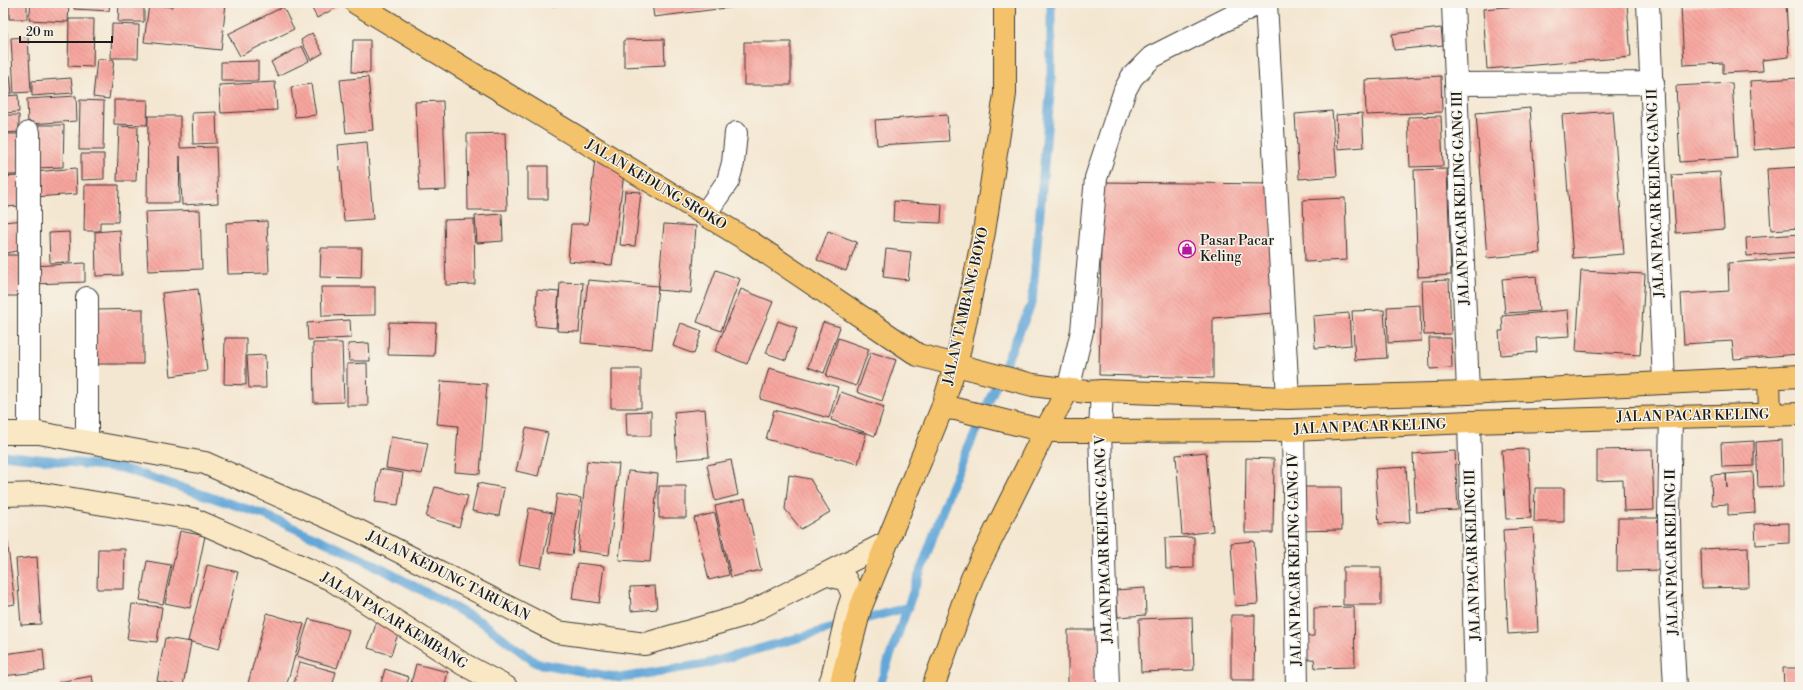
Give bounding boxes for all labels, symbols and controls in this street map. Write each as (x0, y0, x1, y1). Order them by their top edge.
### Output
scale bar (20, 18, 112, 44)
text: 20 m (26, 25, 54, 40)
street label: JALAN PACAR KELING GANG II (1643, 88, 1669, 299)
street label: JALAN PACAR KELING GANG III (1448, 90, 1474, 306)
street label: JALAN KEDUNG SROKO (581, 135, 730, 234)
street label: JALAN TAMBANG BOYO (939, 225, 993, 388)
place label: Pasar Pacar Keling (1200, 232, 1274, 266)
shop icon: Pasar Pacar Keling (1177, 239, 1197, 259)
street label: JALAN PACAR KELING (1616, 406, 1770, 426)
street label: JALAN PACAR KELING (1292, 415, 1447, 439)
street label: JALAN PACAR KELING GANG V (1091, 434, 1117, 644)
street label: JALAN PACAR KELING GANG IV (1284, 451, 1306, 667)
street label: JALAN PACAR KELING III (1461, 468, 1485, 642)
street label: JALAN PACAR KELING II (1662, 468, 1682, 636)
street label: JALAN KEDUNG TARUKAN (362, 526, 533, 625)
street label: JALAN PACAR KEMBANG (317, 568, 471, 674)

